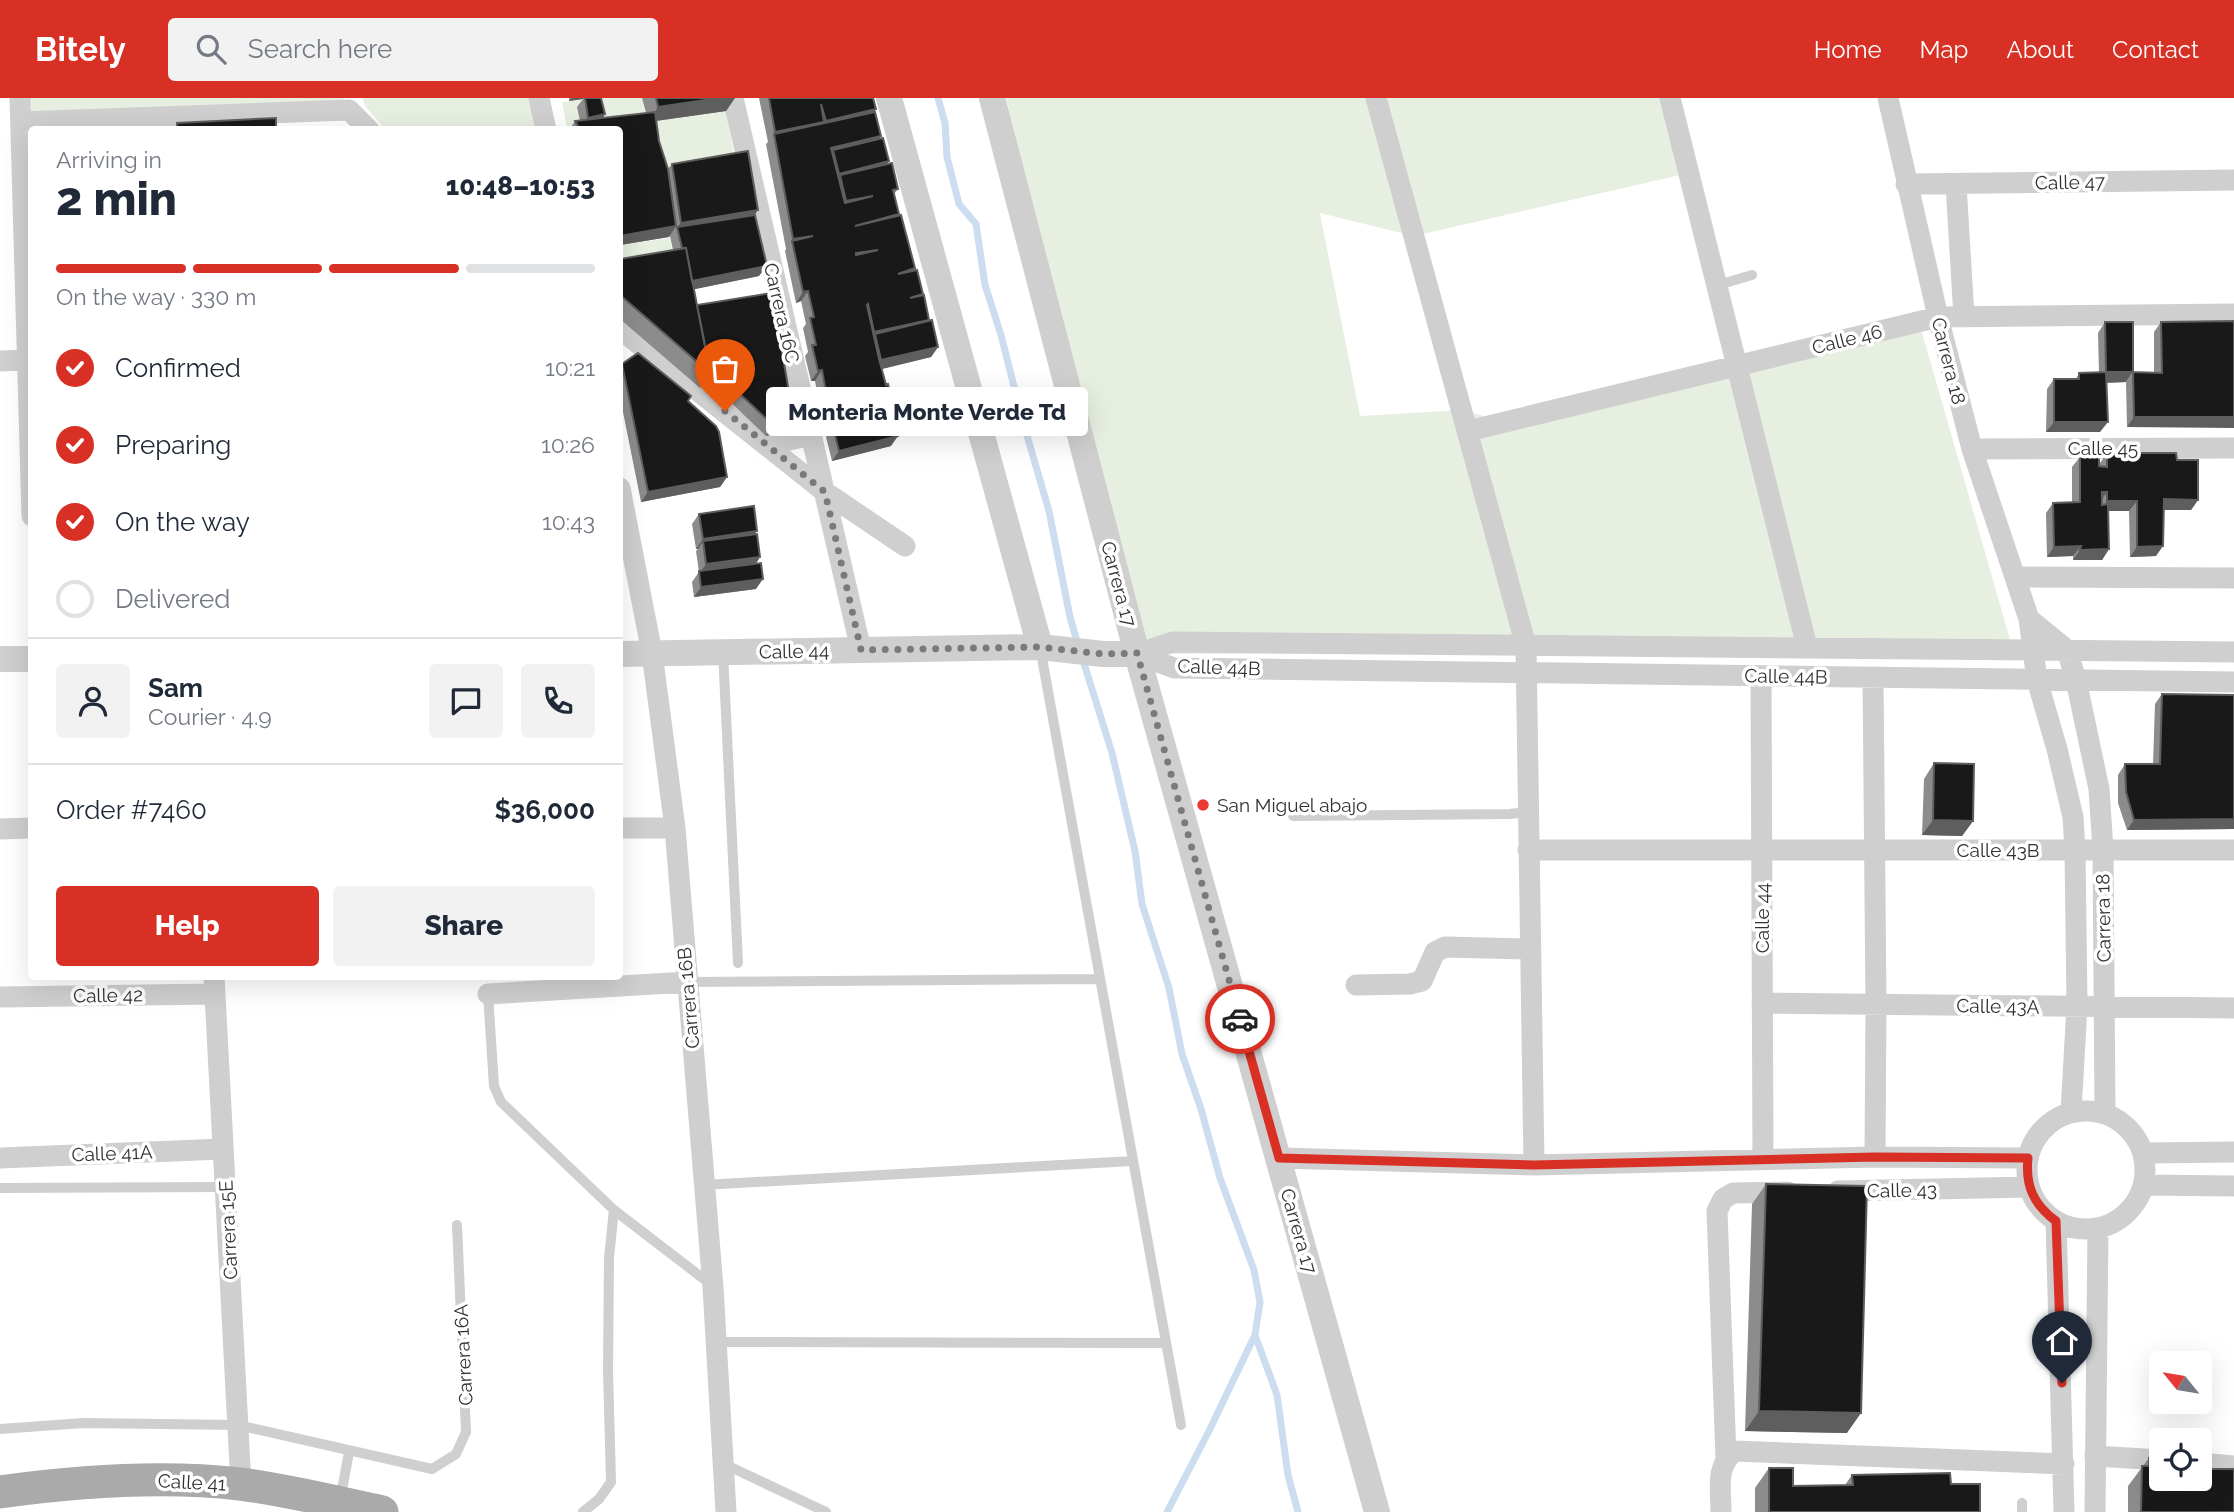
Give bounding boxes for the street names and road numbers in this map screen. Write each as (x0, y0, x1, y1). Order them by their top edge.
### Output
street label: Calle 47 (2035, 170, 2105, 194)
street label: Carrera 16C (760, 261, 804, 365)
street label: Carrera 18 (1928, 315, 1970, 407)
street label: Calle 46 (1810, 320, 1884, 358)
street label: Calle 45 (2068, 437, 2138, 459)
street label: Carrera 17 (1097, 539, 1141, 629)
street label: Calle 44 (759, 639, 829, 663)
street label: Calle 44B (1177, 655, 1261, 679)
street label: Calle 44B (1744, 664, 1828, 688)
street label: Calle 43B (1957, 839, 2039, 861)
street label: Carrera 18 (2091, 873, 2115, 963)
street label: Calle 44 (1751, 883, 1773, 953)
street label: Carrera 16B (673, 946, 703, 1050)
street label: Calle 42 (73, 983, 143, 1007)
street label: Calle 43A (1956, 994, 2040, 1018)
street label: Calle 41A (71, 1141, 153, 1165)
street label: Calle 43 (1867, 1178, 1937, 1202)
street label: Carrera 15E (214, 1180, 242, 1280)
street label: Carrera 17 (1276, 1186, 1322, 1276)
street label: Carrera 16A (449, 1304, 477, 1406)
street label: Calle 41 (157, 1469, 227, 1495)

